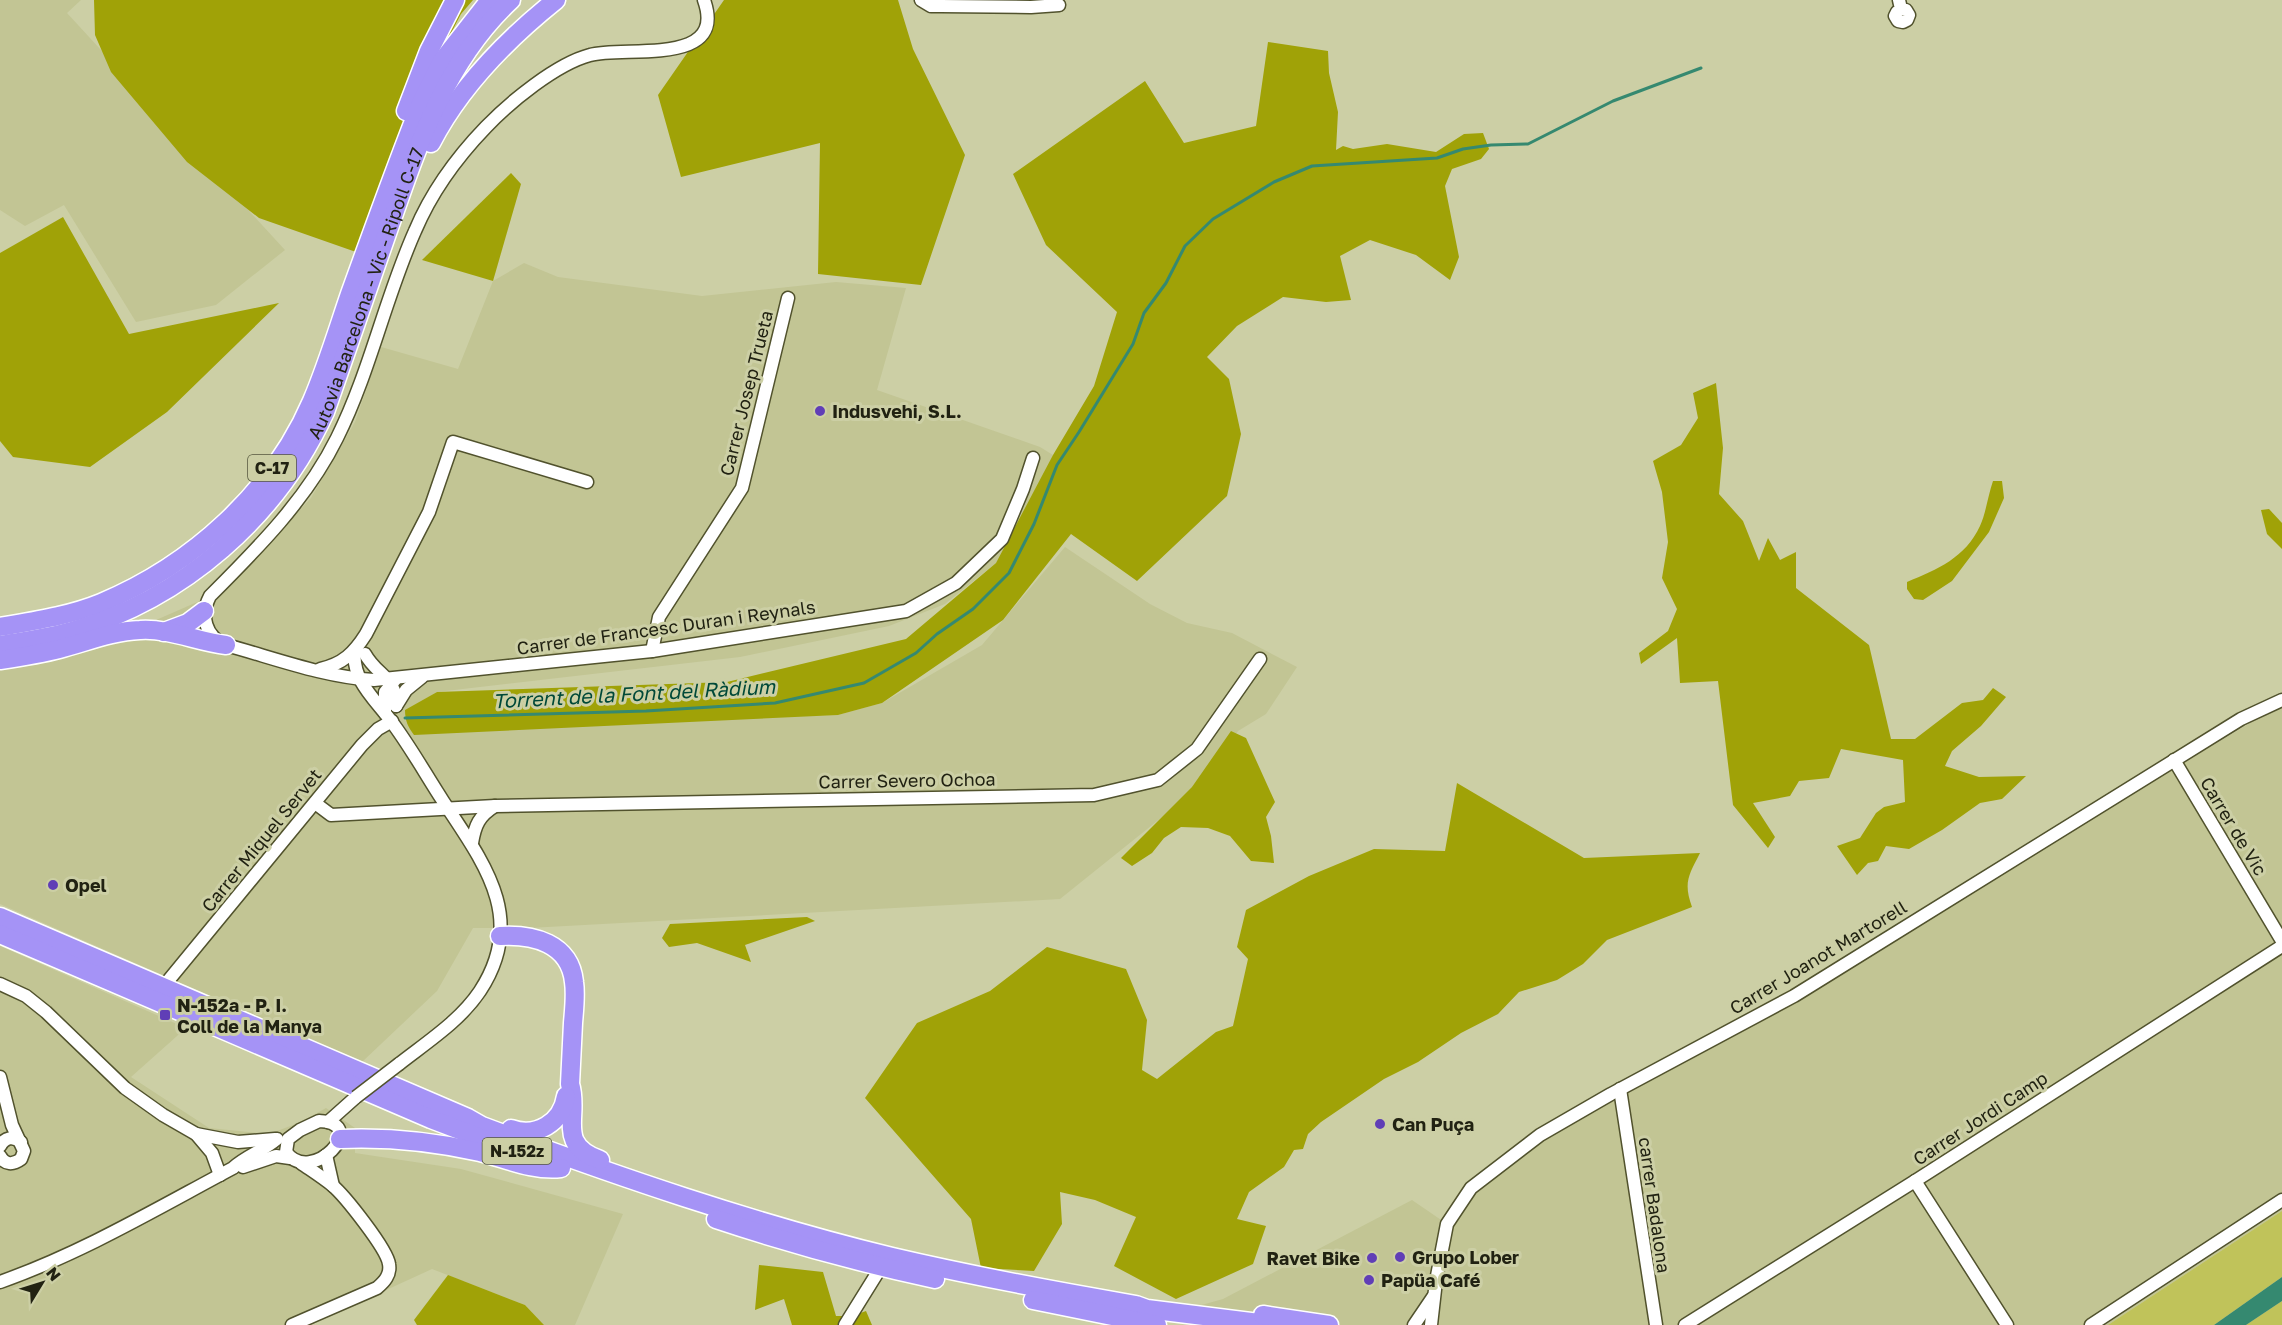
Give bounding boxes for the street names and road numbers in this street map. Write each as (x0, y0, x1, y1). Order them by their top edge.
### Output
street label: Autovia Barcelona - Vic - Ripoll C-17 (303, 144, 428, 442)
street label: Carrer Josep Trueta (715, 308, 777, 478)
road number: C-17 (248, 455, 296, 481)
street label: Carrer de Francesc Duran i Reynals (515, 595, 817, 659)
street label: Carrer Miquel Servet (196, 764, 326, 916)
street label: Carrer Severo Ochoa (818, 767, 996, 793)
street label: Carrer de Vic (2196, 773, 2272, 879)
street label: Carrer Joanot Martorell (1726, 895, 1911, 1019)
street label: Carrer Jordi Camp (1909, 1066, 2051, 1170)
street label: carrer Badalona (1635, 1136, 1675, 1274)
road number: N-152z (482, 1138, 552, 1164)

